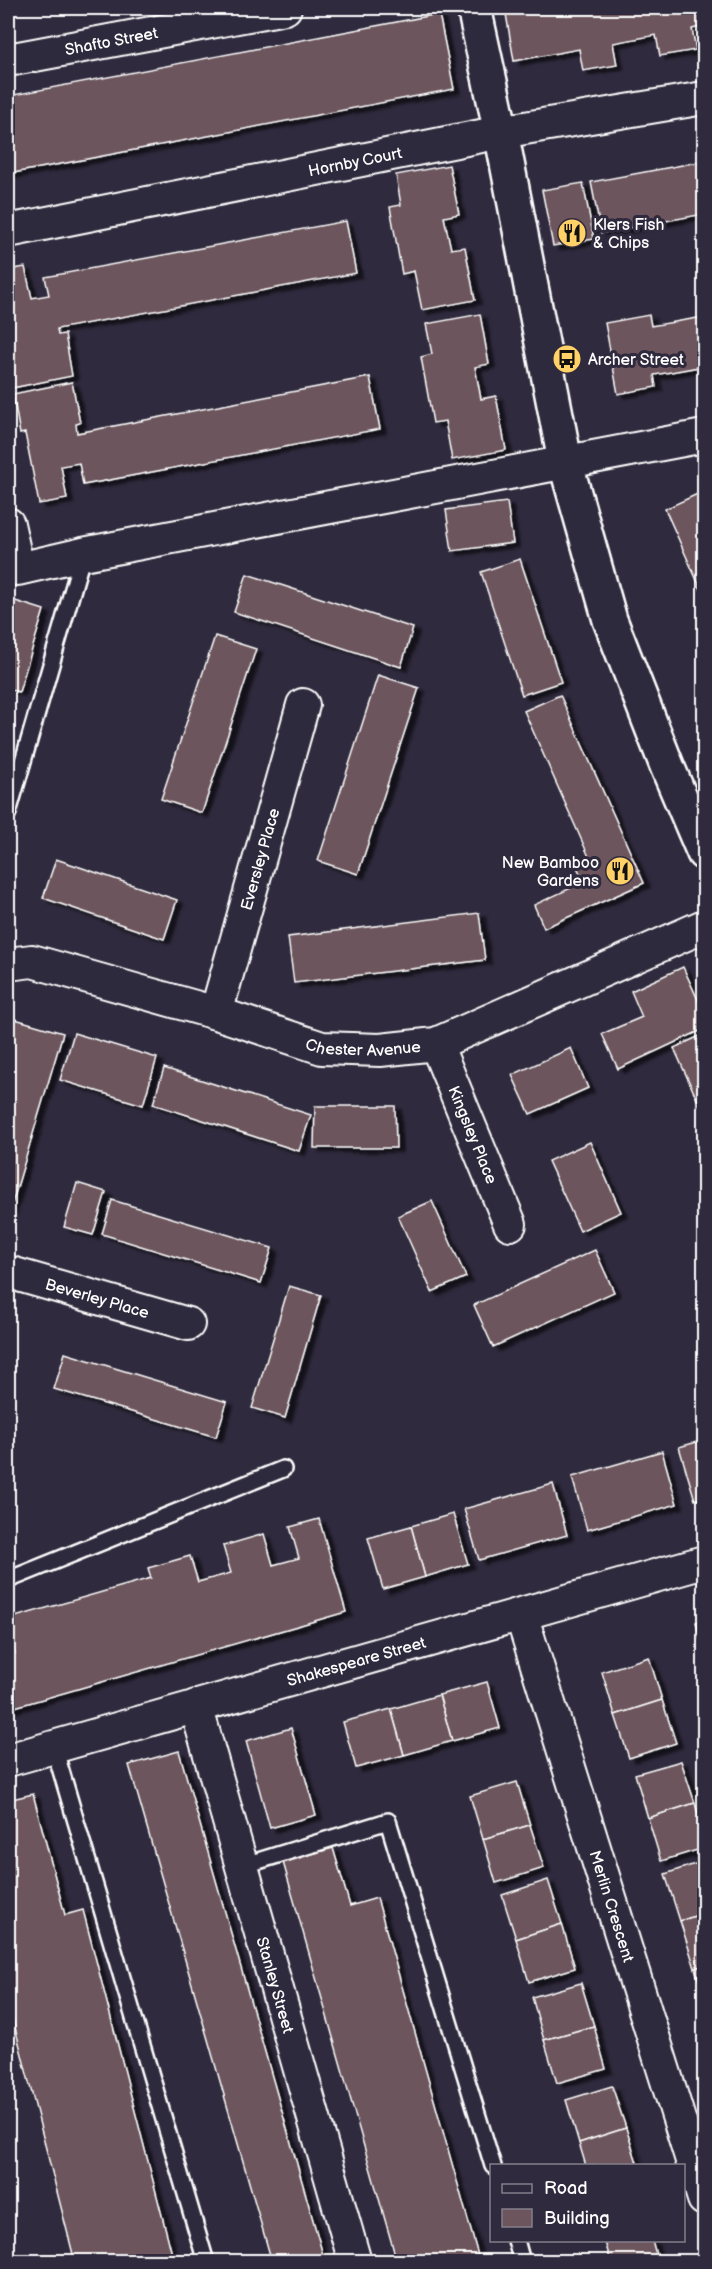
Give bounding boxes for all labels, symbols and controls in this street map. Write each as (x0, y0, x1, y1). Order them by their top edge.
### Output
street label: Shafto Street (63, 24, 160, 60)
street label: Hornby Court (307, 144, 404, 181)
place label: Klers Fish & Chips (593, 216, 664, 253)
restaurant icon: Klers Fish & Chips (556, 217, 588, 249)
bus stop icon: Archer Street (551, 343, 583, 375)
place label: Archer Street (588, 351, 684, 370)
street label: Eversley Place (237, 806, 285, 913)
place label: New Bamboo Gardens (502, 854, 599, 891)
restaurant icon: New Bamboo Gardens (604, 855, 636, 887)
street label: Chester Avenue (303, 1035, 422, 1061)
street label: Kingsley Place (443, 1083, 501, 1187)
street label: Beverley Place (43, 1275, 152, 1323)
street label: Shakespeare Street (285, 1634, 428, 1691)
street label: Merlin Crescent (585, 1848, 637, 1965)
street label: Stanley Street (252, 1935, 297, 2036)
legend (490, 2164, 685, 2242)
text: Road (544, 2178, 588, 2199)
text: Building (544, 2208, 610, 2229)

